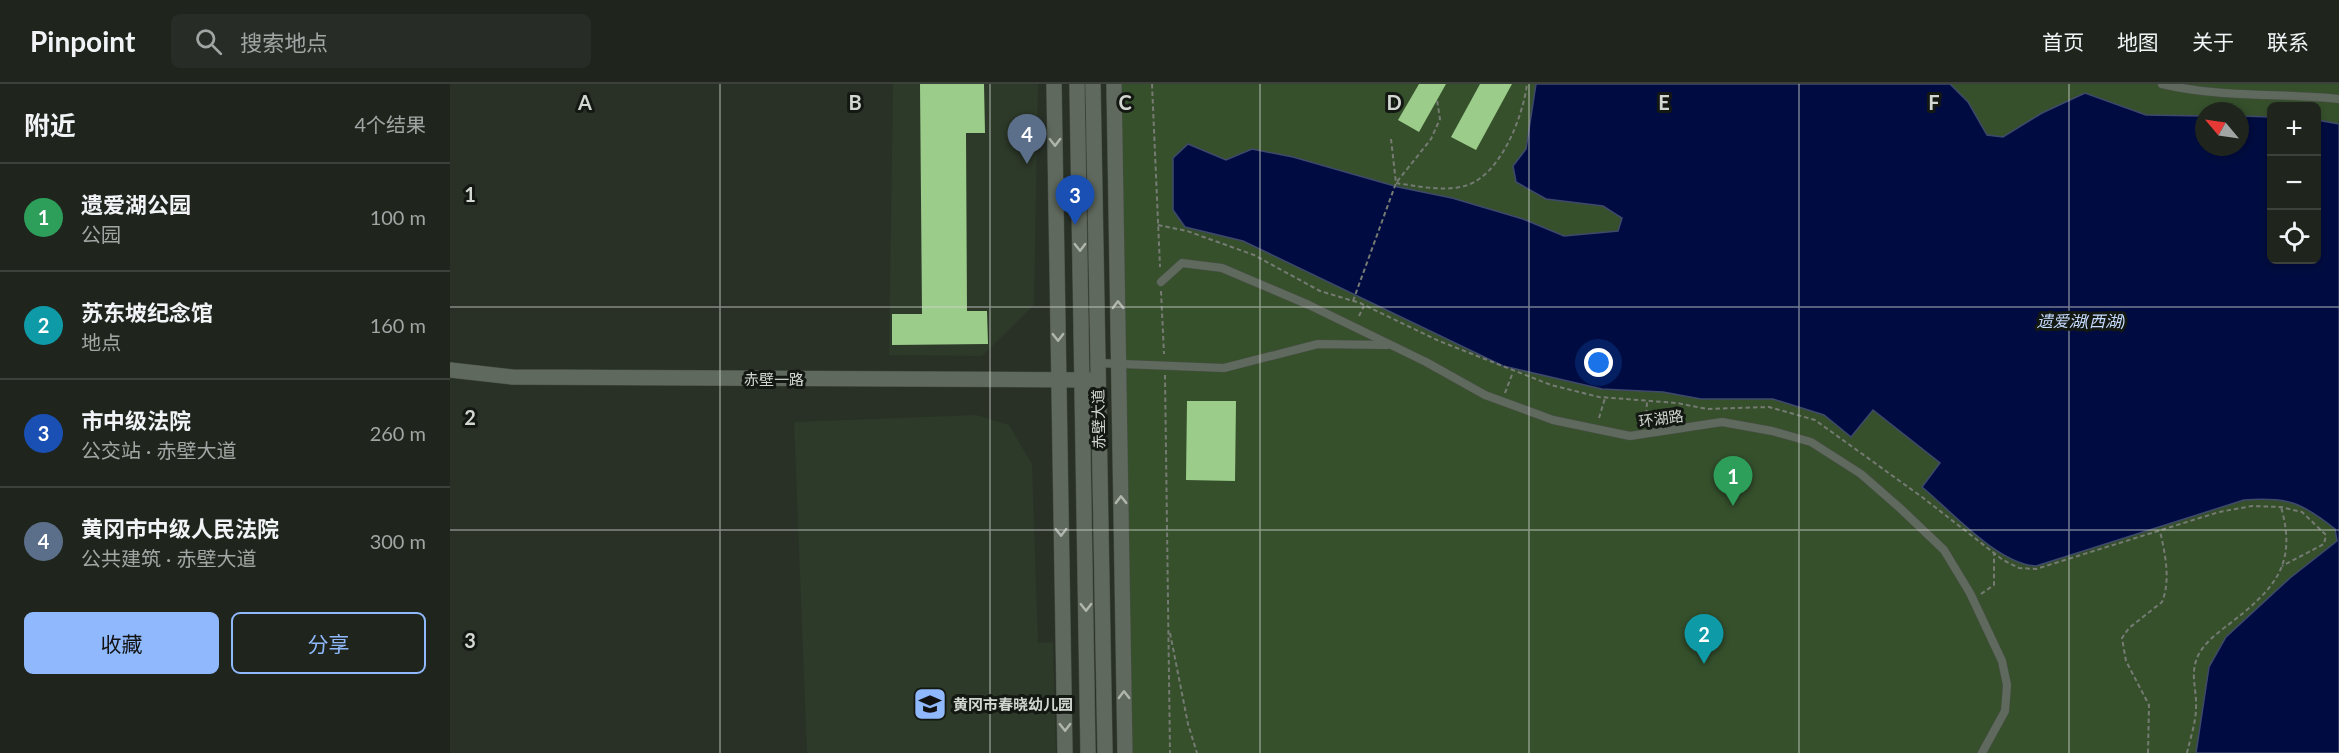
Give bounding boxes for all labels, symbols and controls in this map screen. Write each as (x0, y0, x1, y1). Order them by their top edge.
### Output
search box (171, 14, 591, 68)
text: Pinpoint (30, 24, 135, 58)
icon: search (192, 25, 225, 58)
text: 搜索地点 (240, 29, 328, 56)
text: 首页 (2042, 29, 2084, 54)
text: 地图 (2117, 29, 2159, 54)
text: 关于 (2192, 29, 2234, 54)
text: 联系 (2267, 29, 2309, 54)
text: A (577, 90, 592, 114)
text: B (848, 90, 862, 114)
text: C (1118, 90, 1132, 114)
text: D (1386, 90, 1402, 114)
text: E (1658, 90, 1670, 114)
text: F (1928, 90, 1940, 114)
north arrow (2195, 102, 2249, 156)
map controls (2267, 102, 2321, 264)
button: + (2267, 102, 2321, 156)
text: 附近 (24, 109, 76, 141)
text: 4个结果 (354, 112, 426, 136)
pin: 4 (1008, 115, 1046, 164)
one-way arrow (1048, 138, 1061, 147)
button: − (2267, 156, 2321, 210)
pin: 3 (1056, 176, 1094, 225)
text: 1 (464, 182, 476, 206)
text: 遗爱湖公园 (81, 191, 191, 218)
text: 1 (38, 205, 49, 229)
text: 100 m (370, 205, 426, 229)
button: locate (2267, 210, 2321, 264)
text: 公园 (81, 222, 121, 246)
one-way arrow (1074, 243, 1086, 252)
text: 苏东坡纪念馆 (81, 299, 213, 326)
one-way arrow (1112, 300, 1124, 309)
water label: 遗爱湖(西湖) (2037, 311, 2125, 330)
text: 2 (38, 313, 49, 337)
text: 160 m (370, 313, 426, 337)
text: 地点 (81, 330, 121, 354)
one-way arrow (1051, 333, 1064, 342)
your location (1584, 348, 1613, 377)
street label: 赤壁一路 (744, 370, 804, 388)
street label: 赤壁大道 (1088, 389, 1108, 449)
text: 2 (464, 405, 476, 429)
street label: 环湖路 (1637, 406, 1685, 430)
text: 市中级法院 (81, 407, 191, 434)
text: 3 (38, 421, 49, 445)
text: 260 m (370, 421, 426, 445)
text: 公交站 · 赤壁大道 (81, 438, 236, 462)
pin: 1 (1714, 456, 1752, 506)
one-way arrow (1115, 495, 1127, 504)
text: 黄冈市中级人民法院 (81, 515, 279, 542)
one-way arrow (1055, 528, 1067, 537)
text: 4 (38, 529, 49, 553)
text: 300 m (370, 529, 426, 553)
text: 公共建筑 · 赤壁大道 (81, 546, 256, 570)
one-way arrow (1080, 602, 1092, 611)
button: 收藏 (24, 612, 219, 674)
button: 分享 (231, 612, 426, 674)
pin: 2 (1684, 614, 1724, 664)
text: 3 (464, 628, 476, 652)
school or university icon: 黄冈市春晓幼儿园 (912, 686, 948, 722)
one-way arrow (1118, 690, 1131, 699)
place label: 黄冈市春晓幼儿园 (953, 695, 1073, 713)
one-way arrow (1059, 723, 1071, 732)

